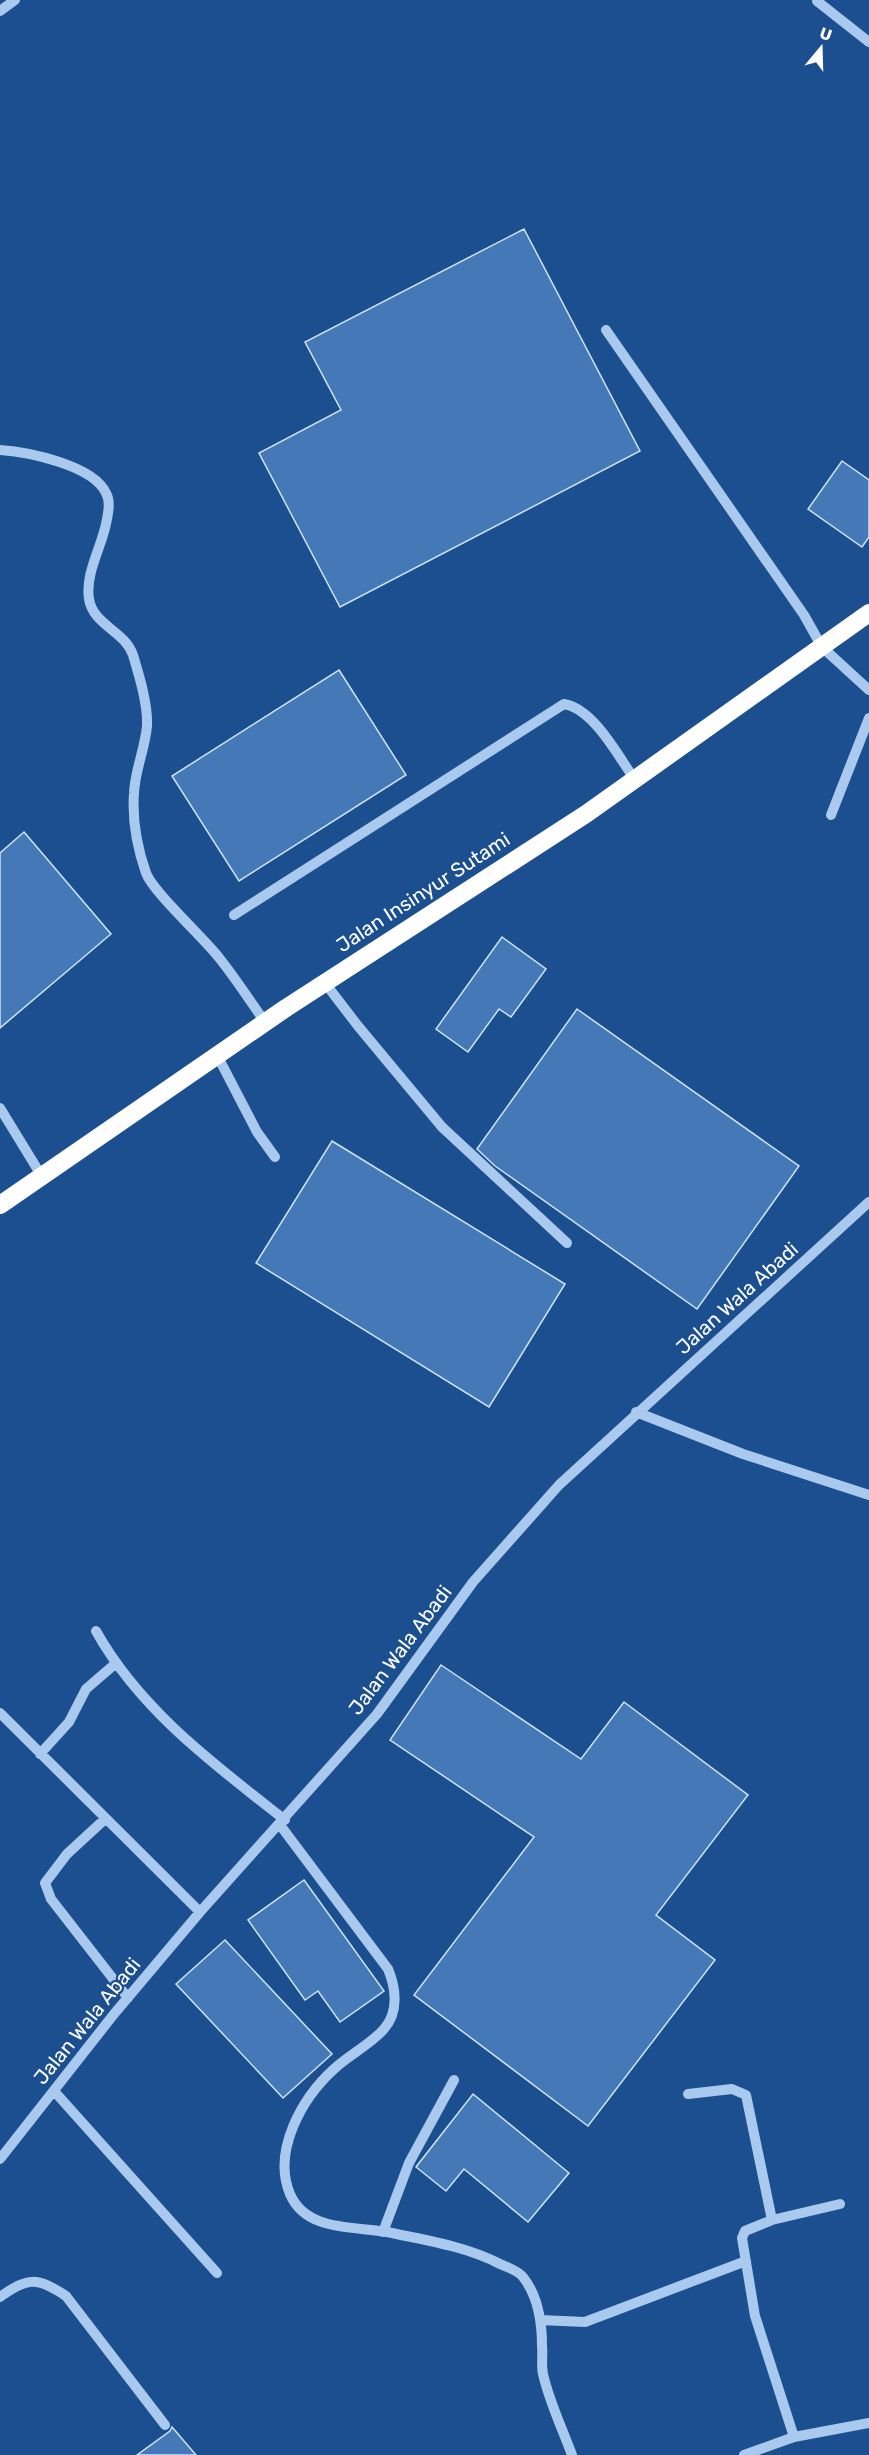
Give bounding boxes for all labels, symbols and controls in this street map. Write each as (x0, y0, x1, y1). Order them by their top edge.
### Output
north arrow (791, 18, 851, 78)
text: U (817, 23, 834, 45)
street label: Jalan Insinyur Sutami (332, 827, 514, 957)
street label: Jalan Wala Abadi (671, 1237, 803, 1359)
street label: Jalan Wala Abadi (343, 1580, 457, 1720)
street label: Jalan Wala Abadi (29, 1953, 145, 2089)

